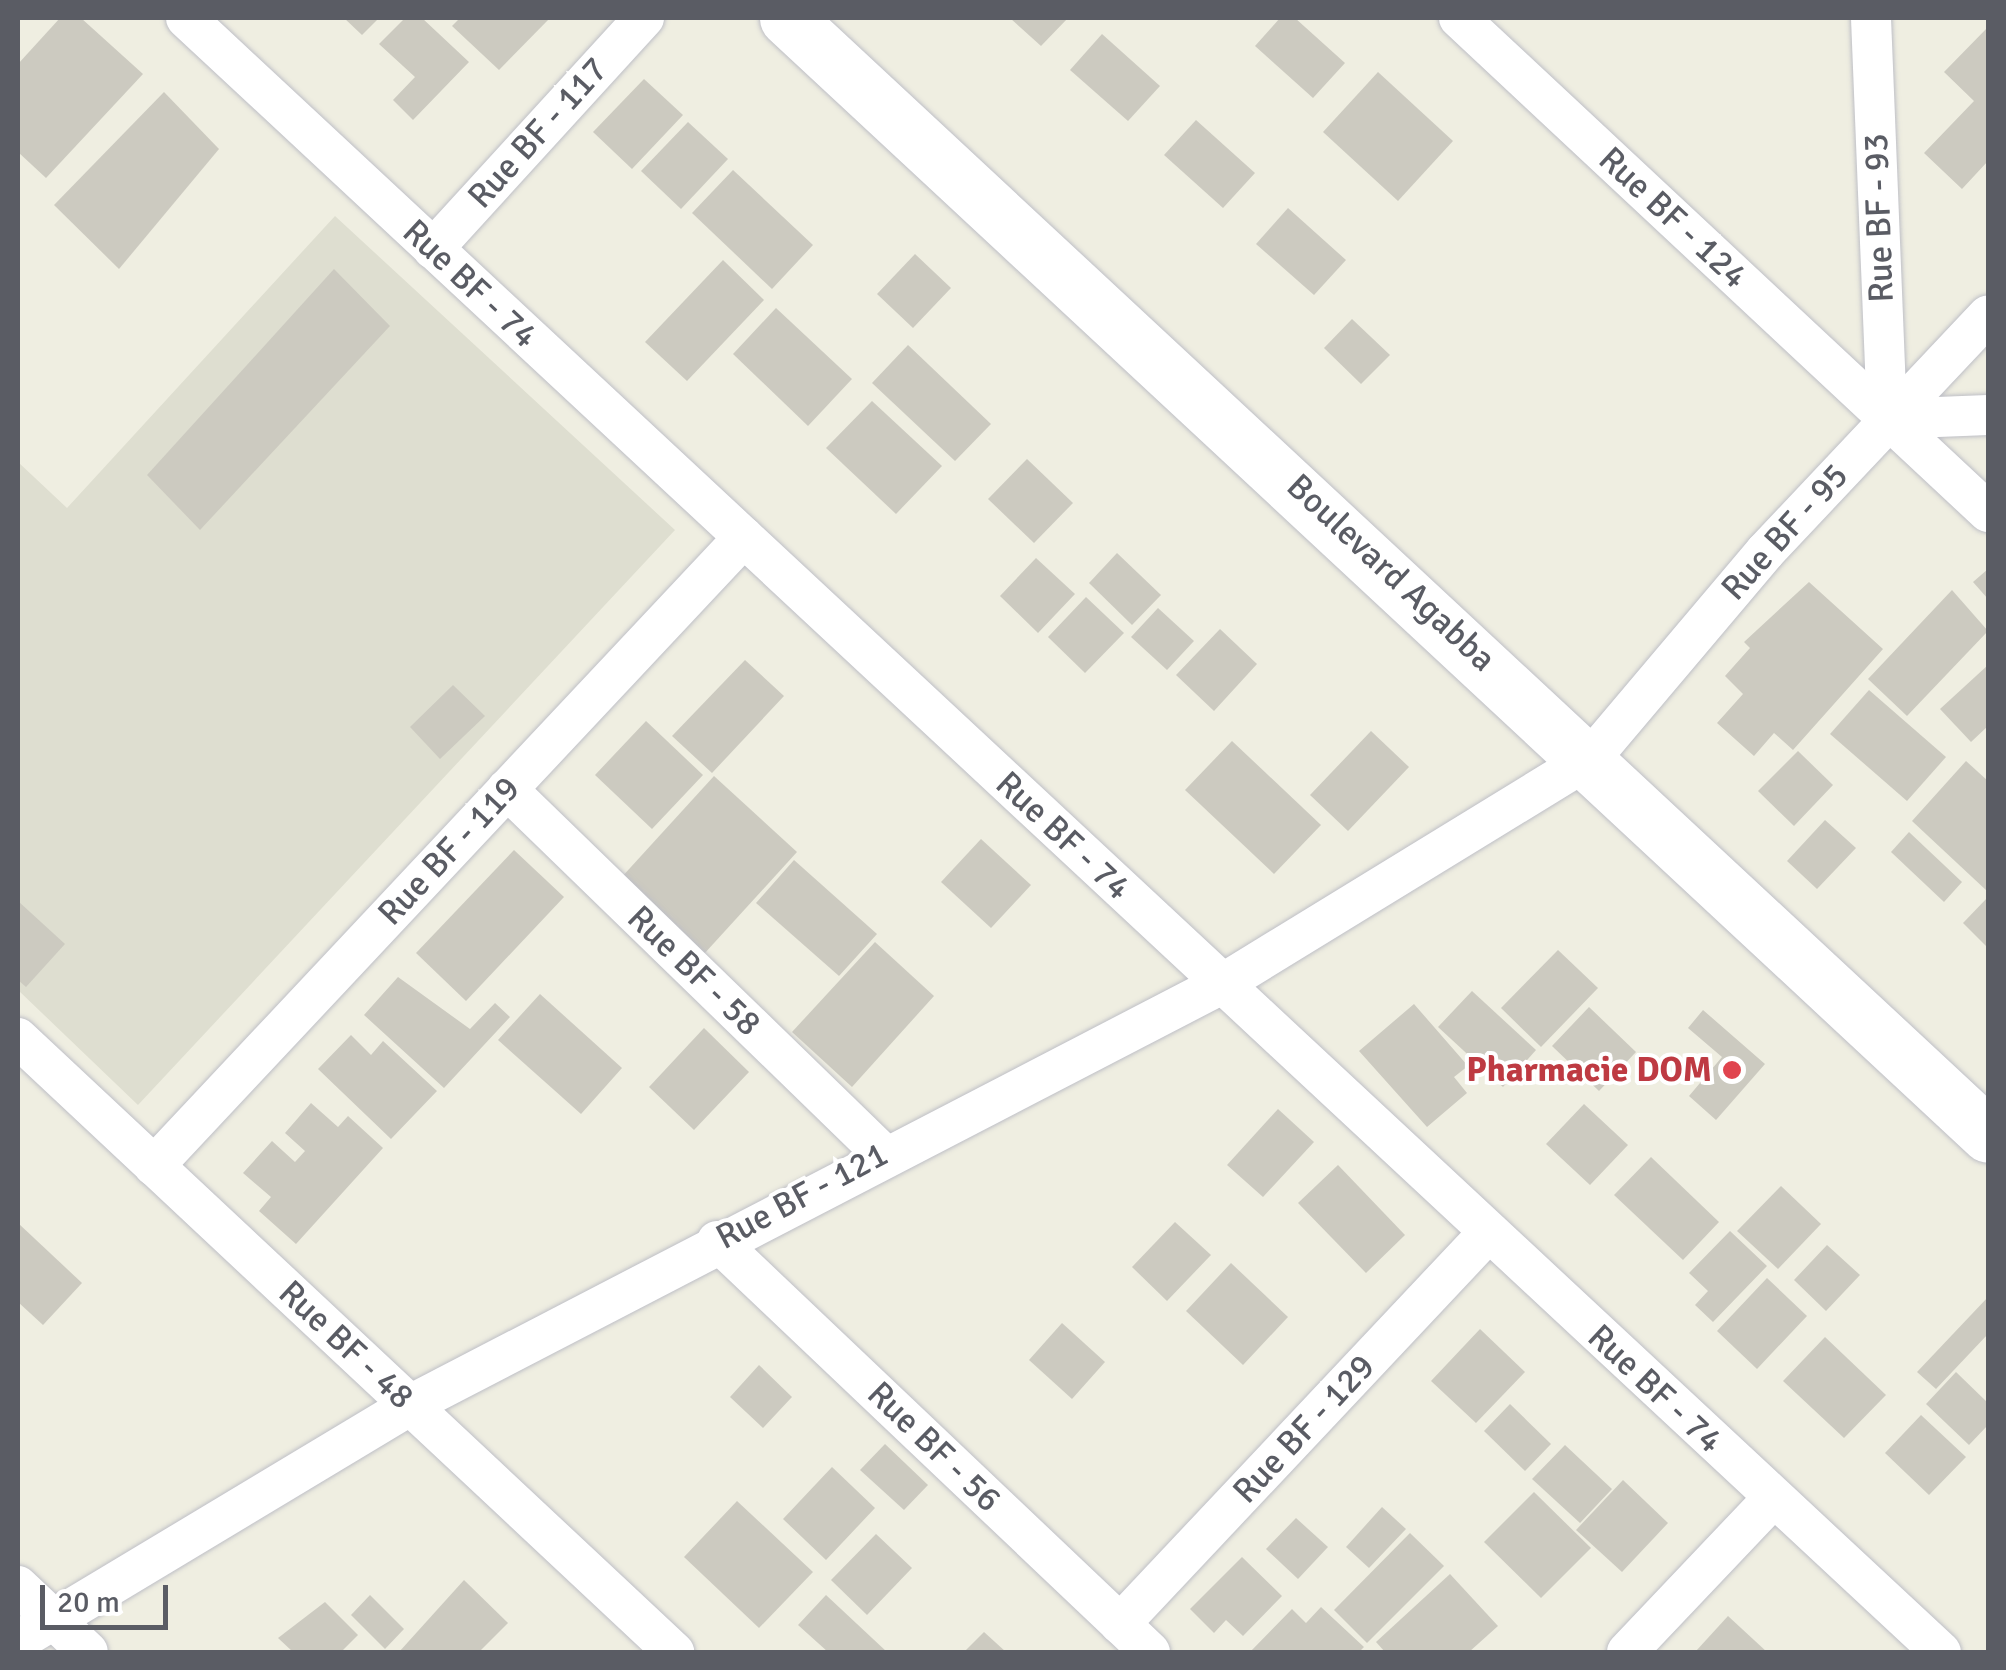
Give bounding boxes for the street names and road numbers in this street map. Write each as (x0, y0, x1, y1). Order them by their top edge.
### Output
street label: Rue BF - 117 (459, 49, 617, 217)
street label: Rue BF - 93 (1855, 133, 1903, 303)
street label: Rue BF - 124 (1590, 138, 1756, 298)
street label: Rue BF - 74 (394, 211, 546, 357)
street label: Rue BF - 95 (1713, 455, 1857, 609)
street label: Boulevard Agabba (1278, 466, 1504, 680)
street label: Rue BF - 74 (987, 763, 1139, 909)
street label: Rue BF - 119 (369, 768, 529, 934)
street label: Rue BF - 58 (618, 897, 770, 1045)
street label: Rue BF - 121 (709, 1133, 895, 1259)
street label: Rue BF - 48 (270, 1272, 422, 1418)
street label: Rue BF - 74 (1579, 1316, 1731, 1462)
street label: Rue BF - 129 (1224, 1346, 1384, 1512)
street label: Rue BF - 56 (858, 1373, 1010, 1521)

